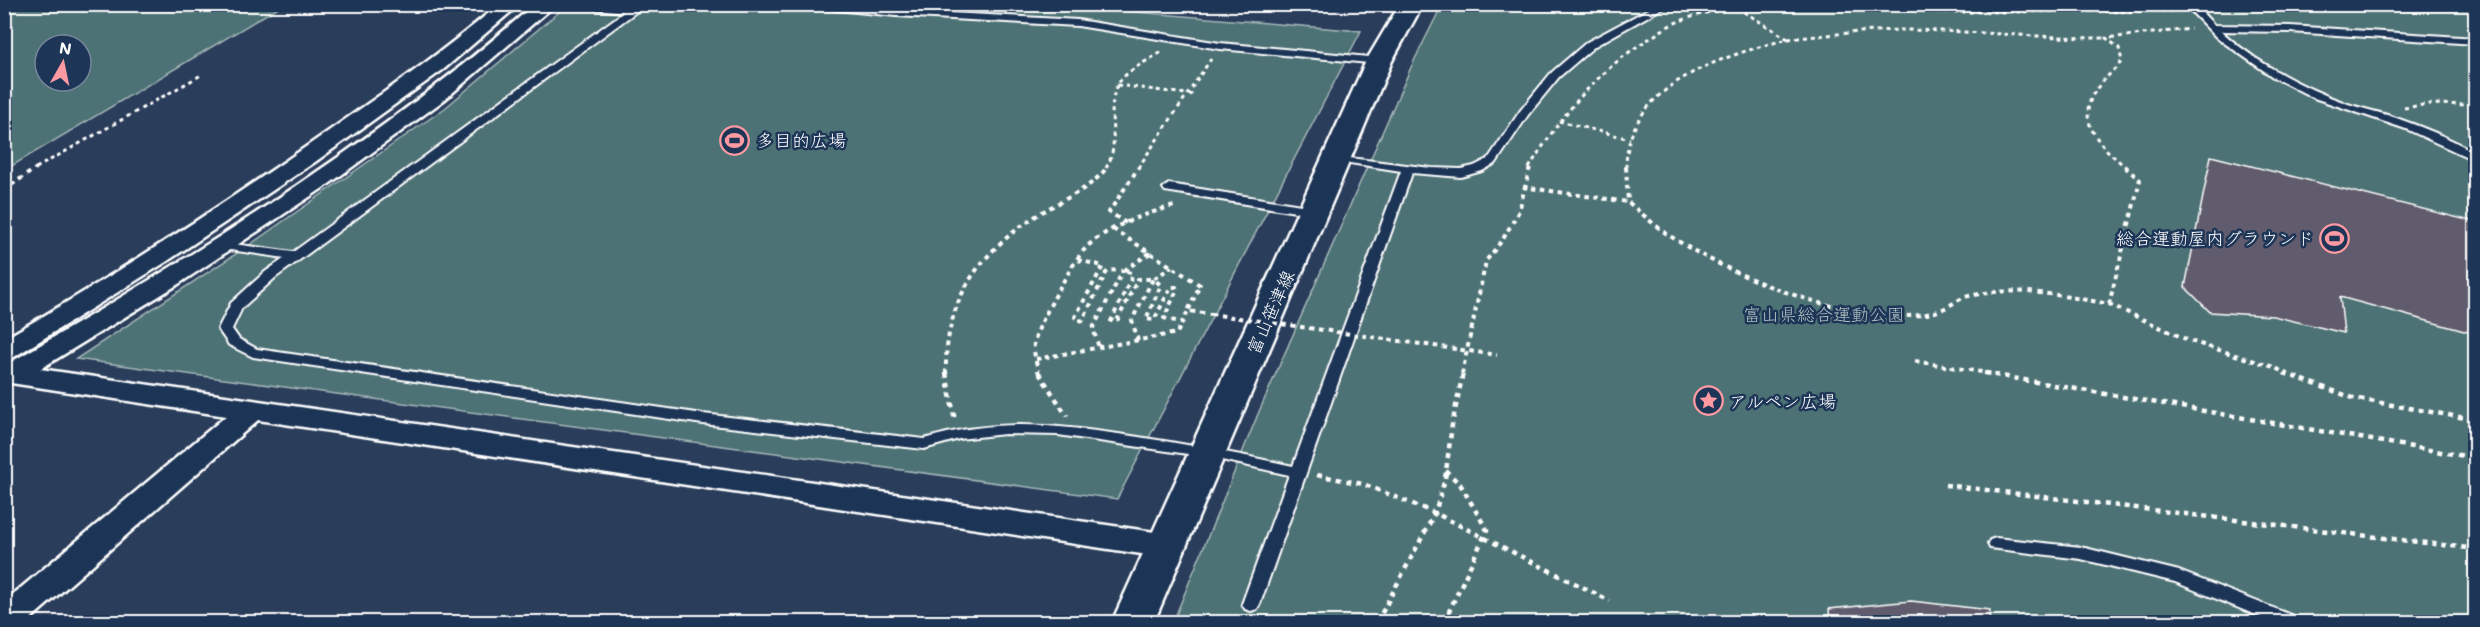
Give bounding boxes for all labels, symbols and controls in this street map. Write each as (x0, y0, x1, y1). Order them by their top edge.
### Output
north arrow (33, 33, 93, 93)
text: N (58, 36, 73, 59)
sports icon: 多目的広場 (719, 124, 751, 156)
place label: 多目的広場 (756, 128, 846, 152)
sports icon: 総合運動屋内グラウンド (2319, 222, 2351, 254)
place label: 総合運動屋内グラウンド (2116, 226, 2314, 250)
street label: 富山笹津線 (1241, 266, 1299, 358)
park label: 富山県総合運動公園 (1743, 302, 1905, 326)
place icon: アルペン広場 (1692, 385, 1724, 417)
place label: アルペン広場 (1729, 389, 1836, 413)

